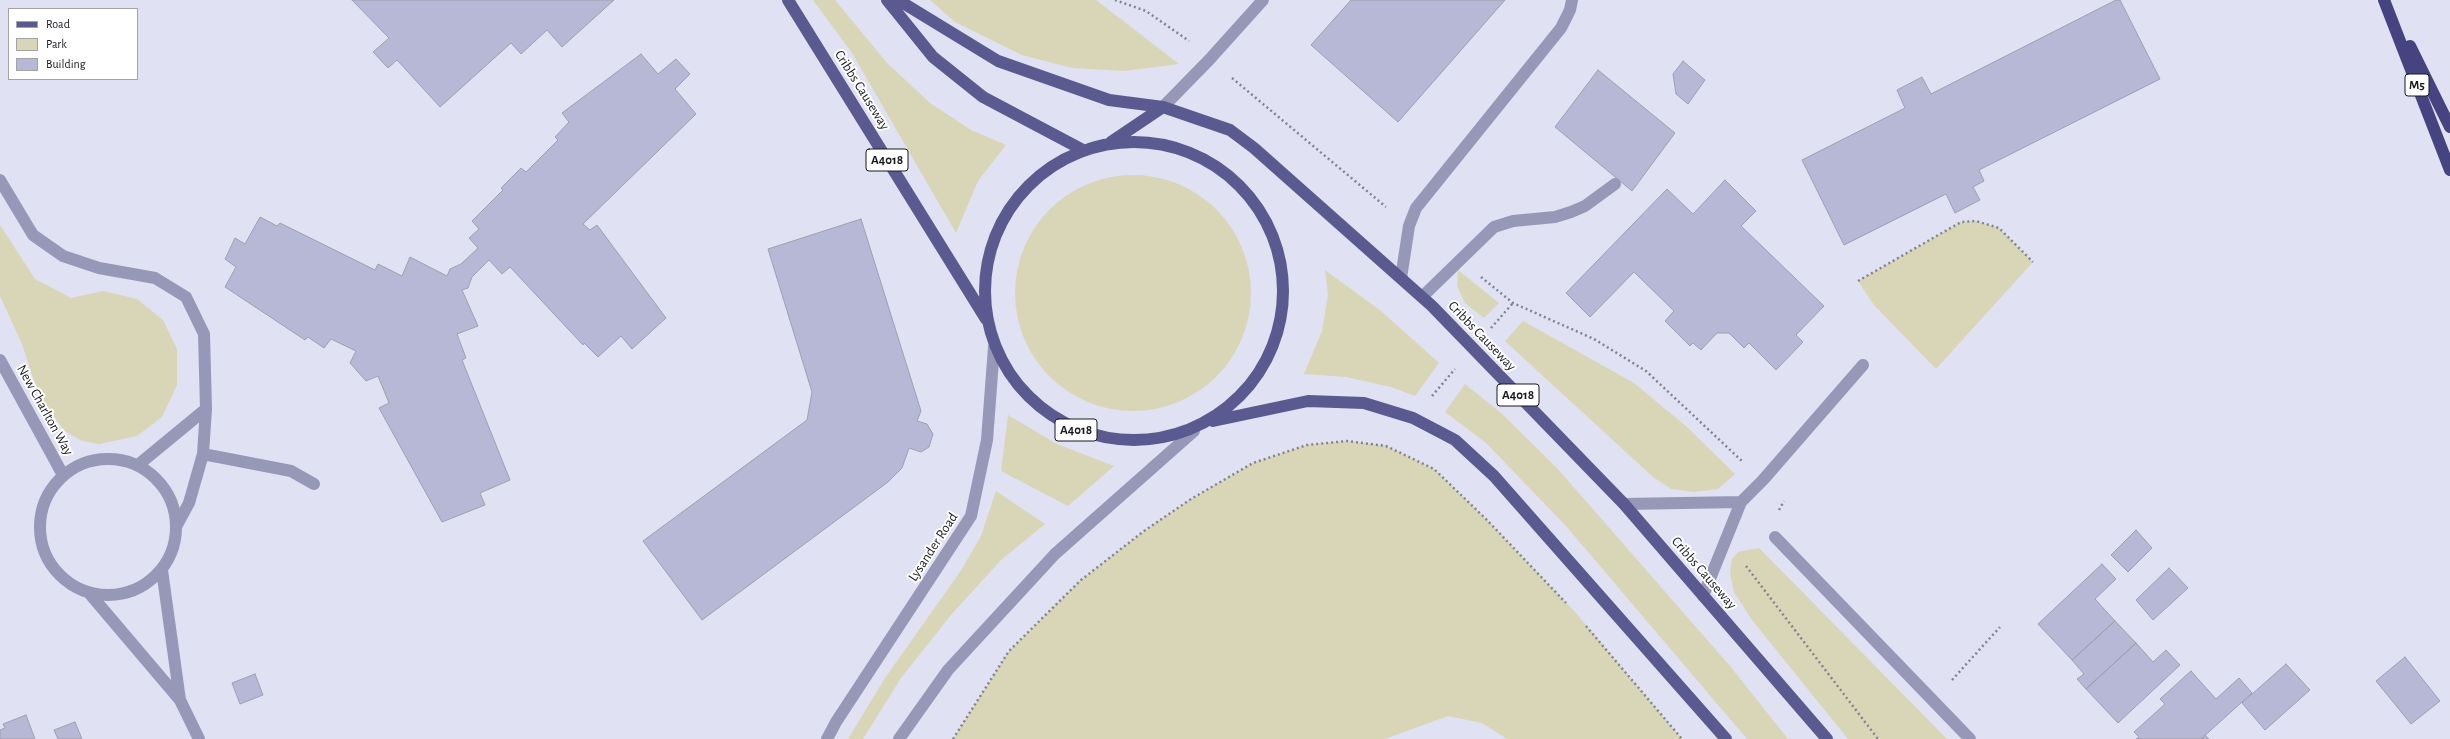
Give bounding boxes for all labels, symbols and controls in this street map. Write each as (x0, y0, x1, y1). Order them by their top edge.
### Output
legend (8, 8, 138, 80)
text: Road (46, 18, 70, 30)
text: Park (46, 38, 67, 50)
street label: Cribbs Causeway (831, 47, 893, 133)
text: Building (46, 58, 86, 70)
road number: M5 (2405, 74, 2429, 96)
road number: A4018 (866, 149, 908, 171)
street label: Cribbs Causeway (1444, 298, 1520, 374)
street label: New Charlton Way (13, 362, 77, 458)
road number: A4018 (1497, 384, 1539, 406)
road number: A4018 (1055, 419, 1097, 441)
street label: Lysander Road (905, 509, 961, 585)
street label: Cribbs Causeway (1668, 533, 1740, 613)

